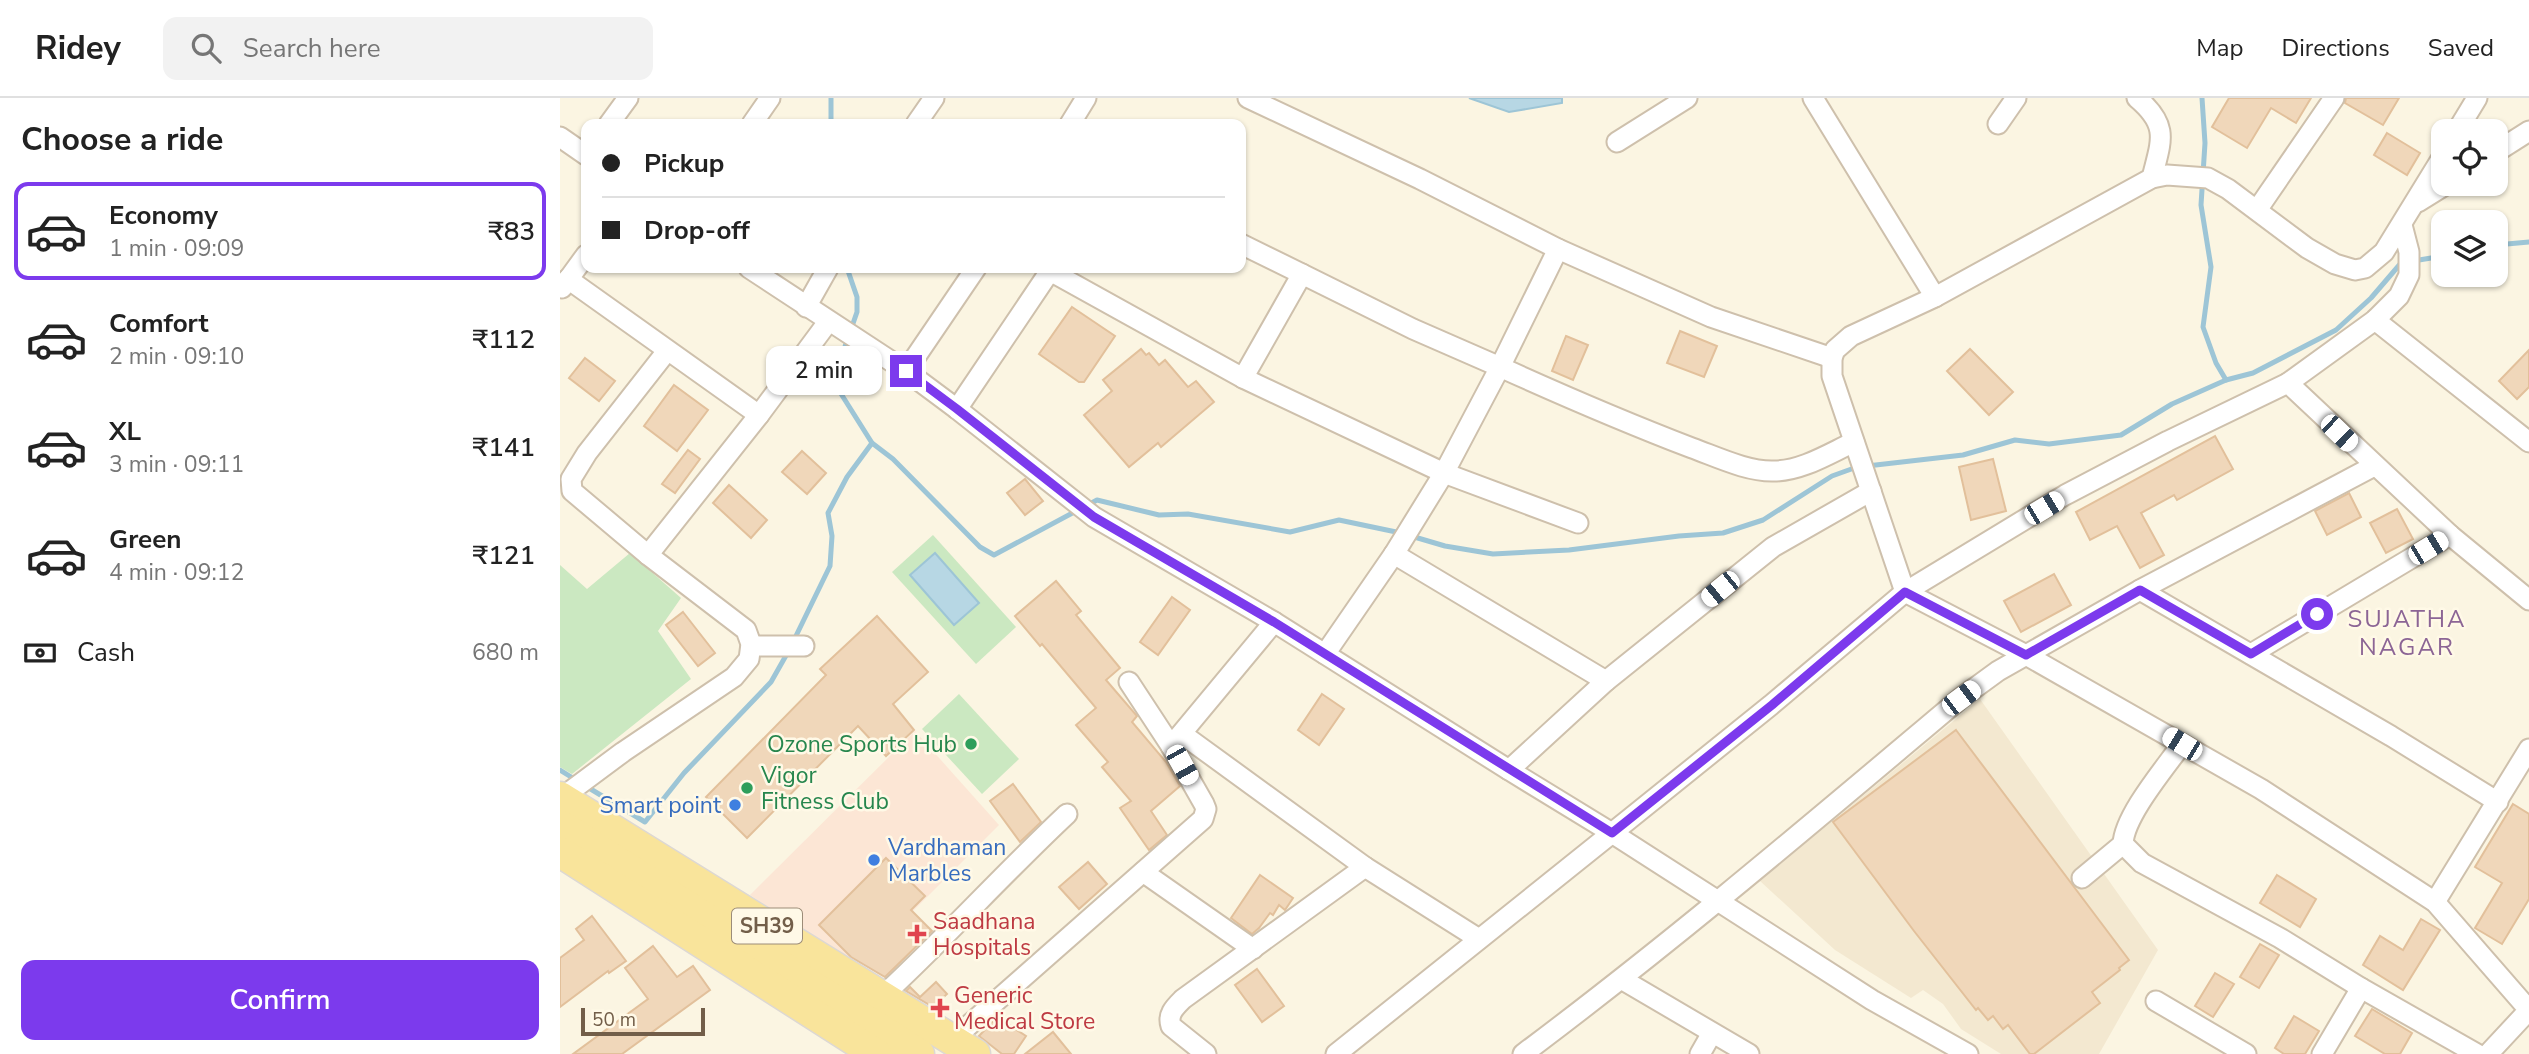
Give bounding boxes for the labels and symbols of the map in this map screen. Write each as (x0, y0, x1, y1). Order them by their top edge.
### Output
callout: 2 min (766, 346, 882, 396)
route end (890, 355, 922, 387)
car (2317, 411, 2362, 455)
car (2021, 488, 2068, 528)
car (2405, 528, 2452, 568)
car (1698, 568, 1743, 610)
route start (2301, 598, 2333, 630)
district label: SUJATHA NAGAR (2347, 603, 2467, 663)
car (1938, 677, 1985, 719)
car (2159, 724, 2206, 764)
place label: Ozone Sports Hub (767, 729, 957, 760)
marker: Ozone Sports Hub (963, 736, 979, 752)
car (1163, 742, 1202, 788)
place label: Vigor Fitness Club (760, 760, 889, 817)
marker: Vigor Fitness Club (739, 780, 755, 796)
place label: Smart point (600, 790, 722, 821)
marker: Smart point (727, 797, 743, 813)
place label: Vardhaman Marbles (887, 832, 1006, 889)
marker: Vardhaman Marbles (866, 852, 882, 868)
place label: Saadhana Hospitals (933, 906, 1035, 963)
road number: SH39 (732, 908, 802, 944)
marker: Saadhana Hospitals (907, 924, 927, 944)
place label: Generic Medical Store (954, 980, 1095, 1037)
marker: Generic Medical Store (932, 1000, 948, 1016)
scale bar (581, 1005, 705, 1037)

